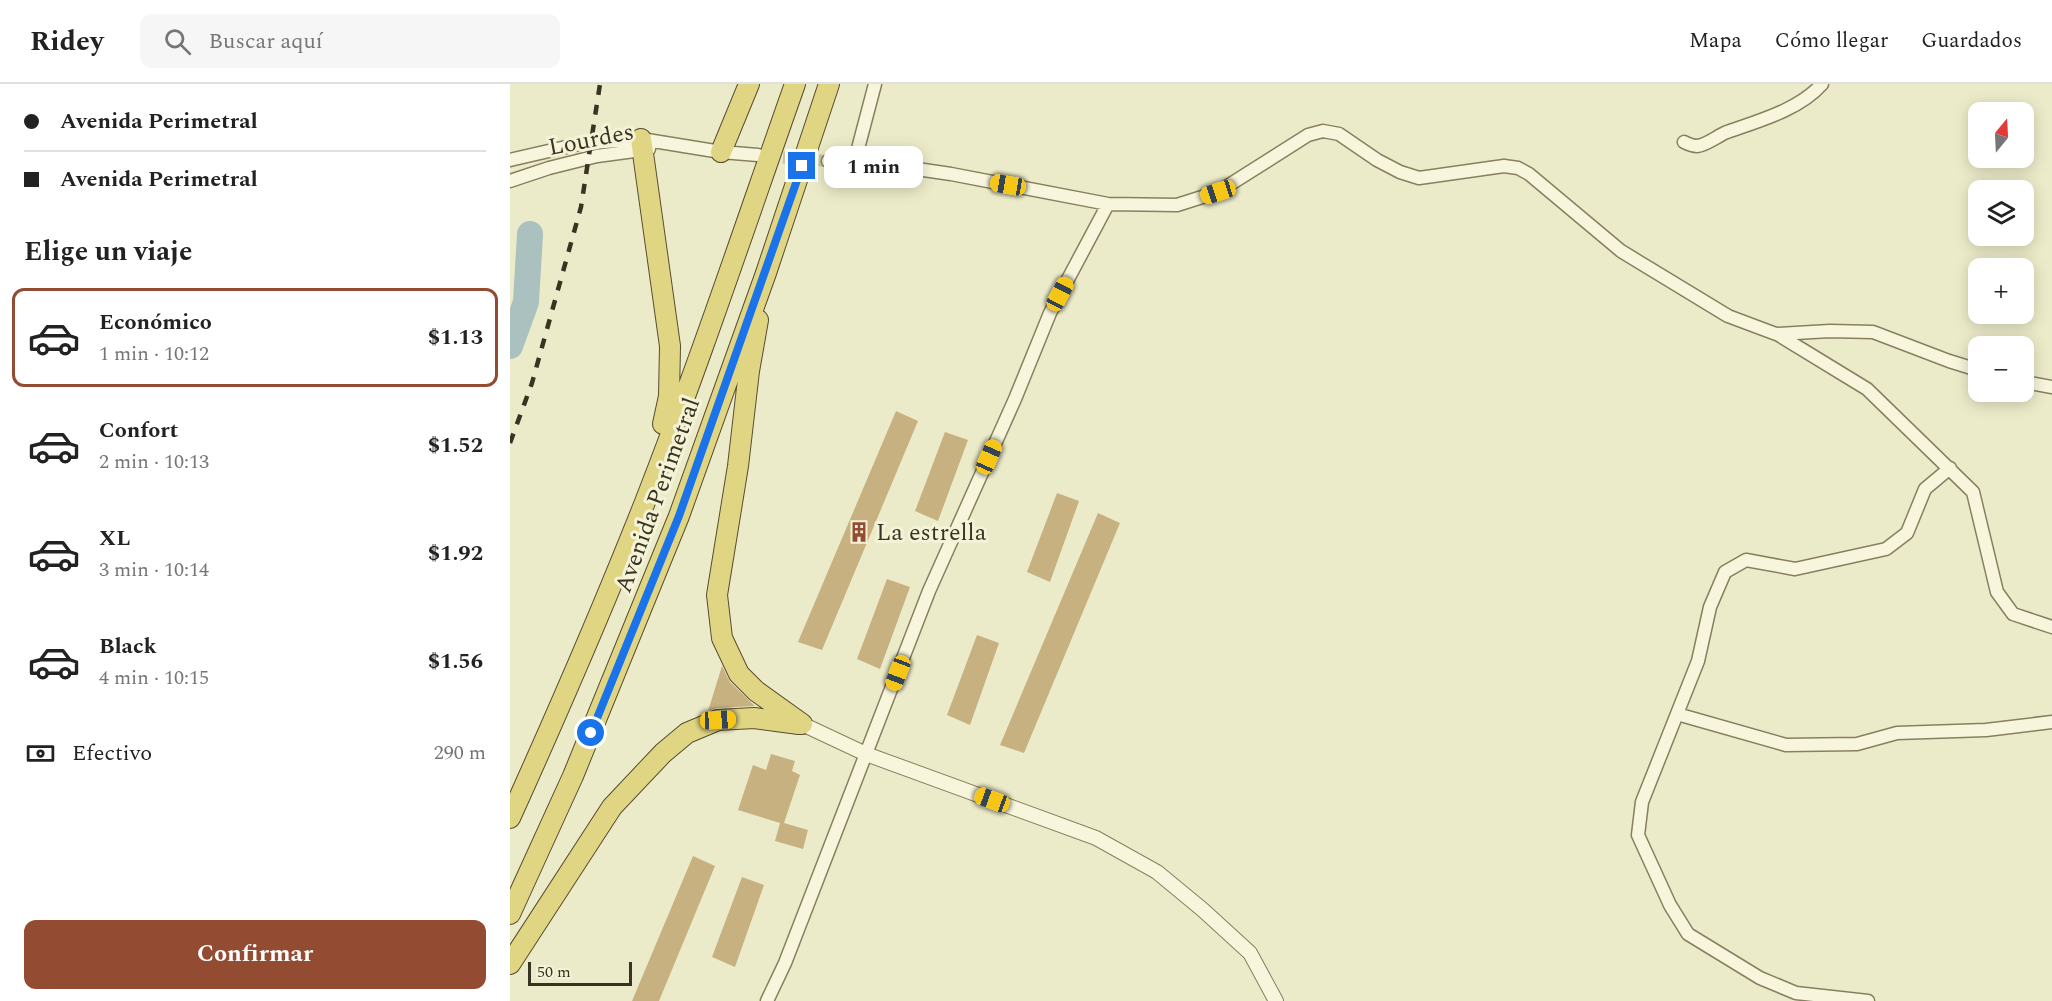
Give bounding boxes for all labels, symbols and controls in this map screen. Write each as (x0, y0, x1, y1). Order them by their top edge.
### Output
search box (140, 14, 560, 68)
text: Ridey (30, 20, 104, 63)
icon: search (161, 25, 194, 58)
text: Buscar aquí (209, 25, 323, 58)
text: Mapa (1689, 25, 1742, 57)
text: Cómo llegar (1775, 25, 1888, 57)
text: Guardados (1921, 25, 2022, 57)
north arrow (1968, 102, 2034, 168)
map controls (1968, 102, 2034, 402)
text: Avenida Perimetral (60, 105, 258, 138)
street label: Lourdes (545, 114, 637, 166)
callout: 1 min (823, 145, 922, 187)
route end (788, 152, 815, 179)
text: 1 min (847, 152, 900, 182)
text: Avenida Perimetral (60, 163, 258, 196)
car (989, 173, 1027, 197)
car (1198, 178, 1238, 206)
button: layers (1968, 180, 2034, 246)
text: Elige un viaje (24, 231, 192, 273)
button: + (1968, 258, 2034, 324)
car (1044, 274, 1076, 314)
text: Económico (99, 306, 212, 339)
icon: car (27, 311, 81, 365)
text: $1.13 (428, 321, 483, 354)
button: − (1968, 336, 2034, 402)
text: 1 min · 10:12 (99, 339, 209, 369)
street label: Avenida Perimetral (606, 393, 710, 598)
text: Confort (99, 414, 178, 447)
icon: car (27, 419, 81, 473)
text: $1.52 (428, 429, 483, 462)
car (973, 437, 1005, 477)
text: 2 min · 10:13 (99, 447, 209, 477)
place label: La estrella (876, 515, 987, 551)
building icon: La estrella (847, 520, 871, 544)
text: XL (99, 522, 130, 555)
icon: car (27, 527, 81, 581)
text: $1.92 (428, 537, 483, 570)
text: 3 min · 10:14 (99, 555, 209, 585)
text: Black (99, 630, 157, 663)
icon: car (27, 635, 81, 689)
text: $1.56 (428, 645, 483, 678)
car (883, 653, 913, 693)
text: 4 min · 10:15 (99, 663, 209, 693)
car (700, 710, 736, 730)
route start (577, 719, 604, 746)
icon: cash (24, 737, 57, 770)
text: Efectivo (72, 737, 152, 770)
text: 290 m (434, 738, 486, 768)
car (972, 785, 1012, 815)
button: Confirmar (24, 920, 486, 989)
scale bar (528, 959, 632, 986)
text: 50 m (537, 960, 571, 984)

